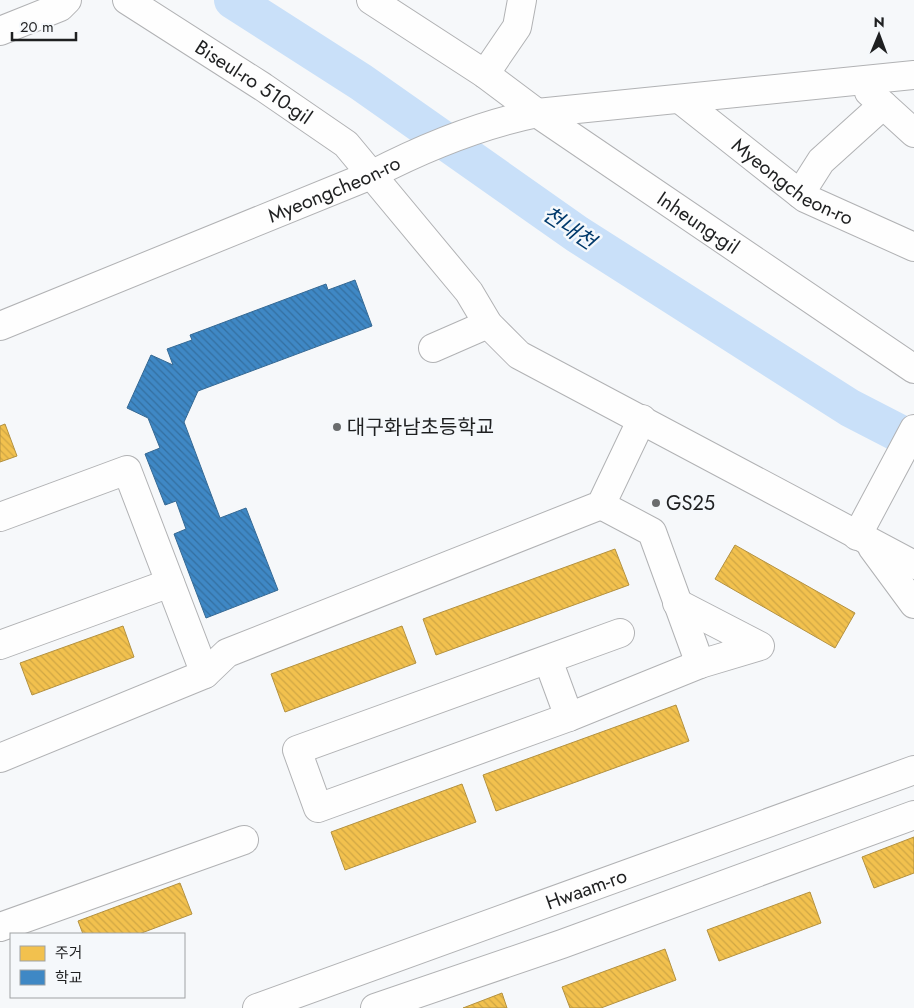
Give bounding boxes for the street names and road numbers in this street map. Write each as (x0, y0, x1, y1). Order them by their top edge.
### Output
street label: Biseul-ro 510-gil (189, 33, 318, 132)
street label: Myeongcheon-ro (725, 131, 858, 233)
street label: Myeongcheon-ro (264, 149, 405, 230)
street label: Inheung-gil (651, 185, 745, 261)
street label: Hwaam-ro (542, 861, 631, 917)

